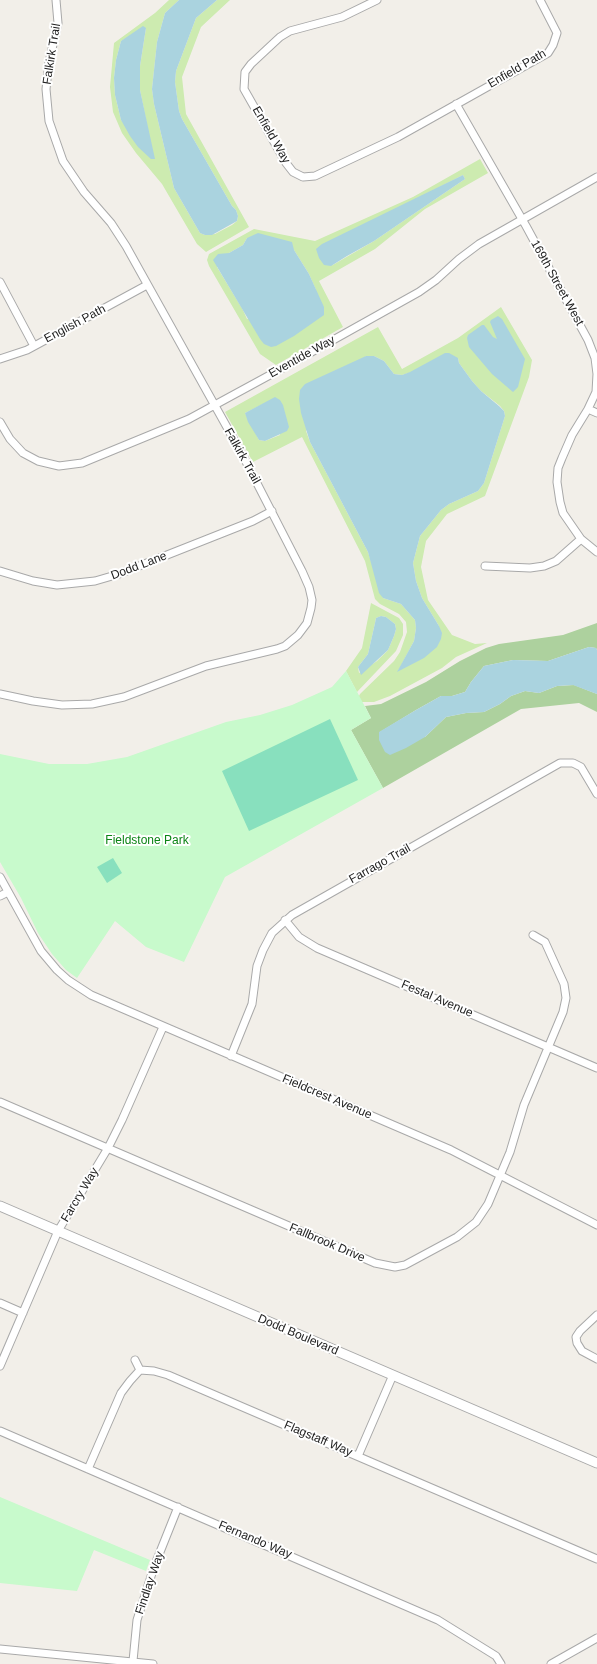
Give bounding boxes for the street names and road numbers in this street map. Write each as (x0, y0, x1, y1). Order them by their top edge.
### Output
street label: Falkirk Trail (40, 22, 64, 86)
street label: Enfield Path (485, 47, 549, 91)
street label: Enfield Way (249, 104, 293, 166)
street label: 169th Street West (527, 238, 587, 328)
street label: English Path (42, 302, 108, 346)
street label: Eventide Way (266, 333, 338, 381)
street label: Falkirk Trail (221, 426, 263, 486)
street label: Dodd Lane (109, 549, 169, 583)
street label: Farrago Trail (347, 841, 413, 887)
street label: Festal Avenue (399, 977, 475, 1021)
street label: Fieldcrest Avenue (280, 1072, 374, 1122)
street label: Farcry Way (58, 1165, 102, 1225)
street label: Fallbrook Drive (287, 1221, 367, 1265)
street label: Dodd Boulevard (256, 1312, 340, 1358)
street label: Flagstaff Way (282, 1418, 354, 1460)
street label: Fernando Way (216, 1518, 294, 1562)
street label: Findlay Way (133, 1550, 167, 1616)

